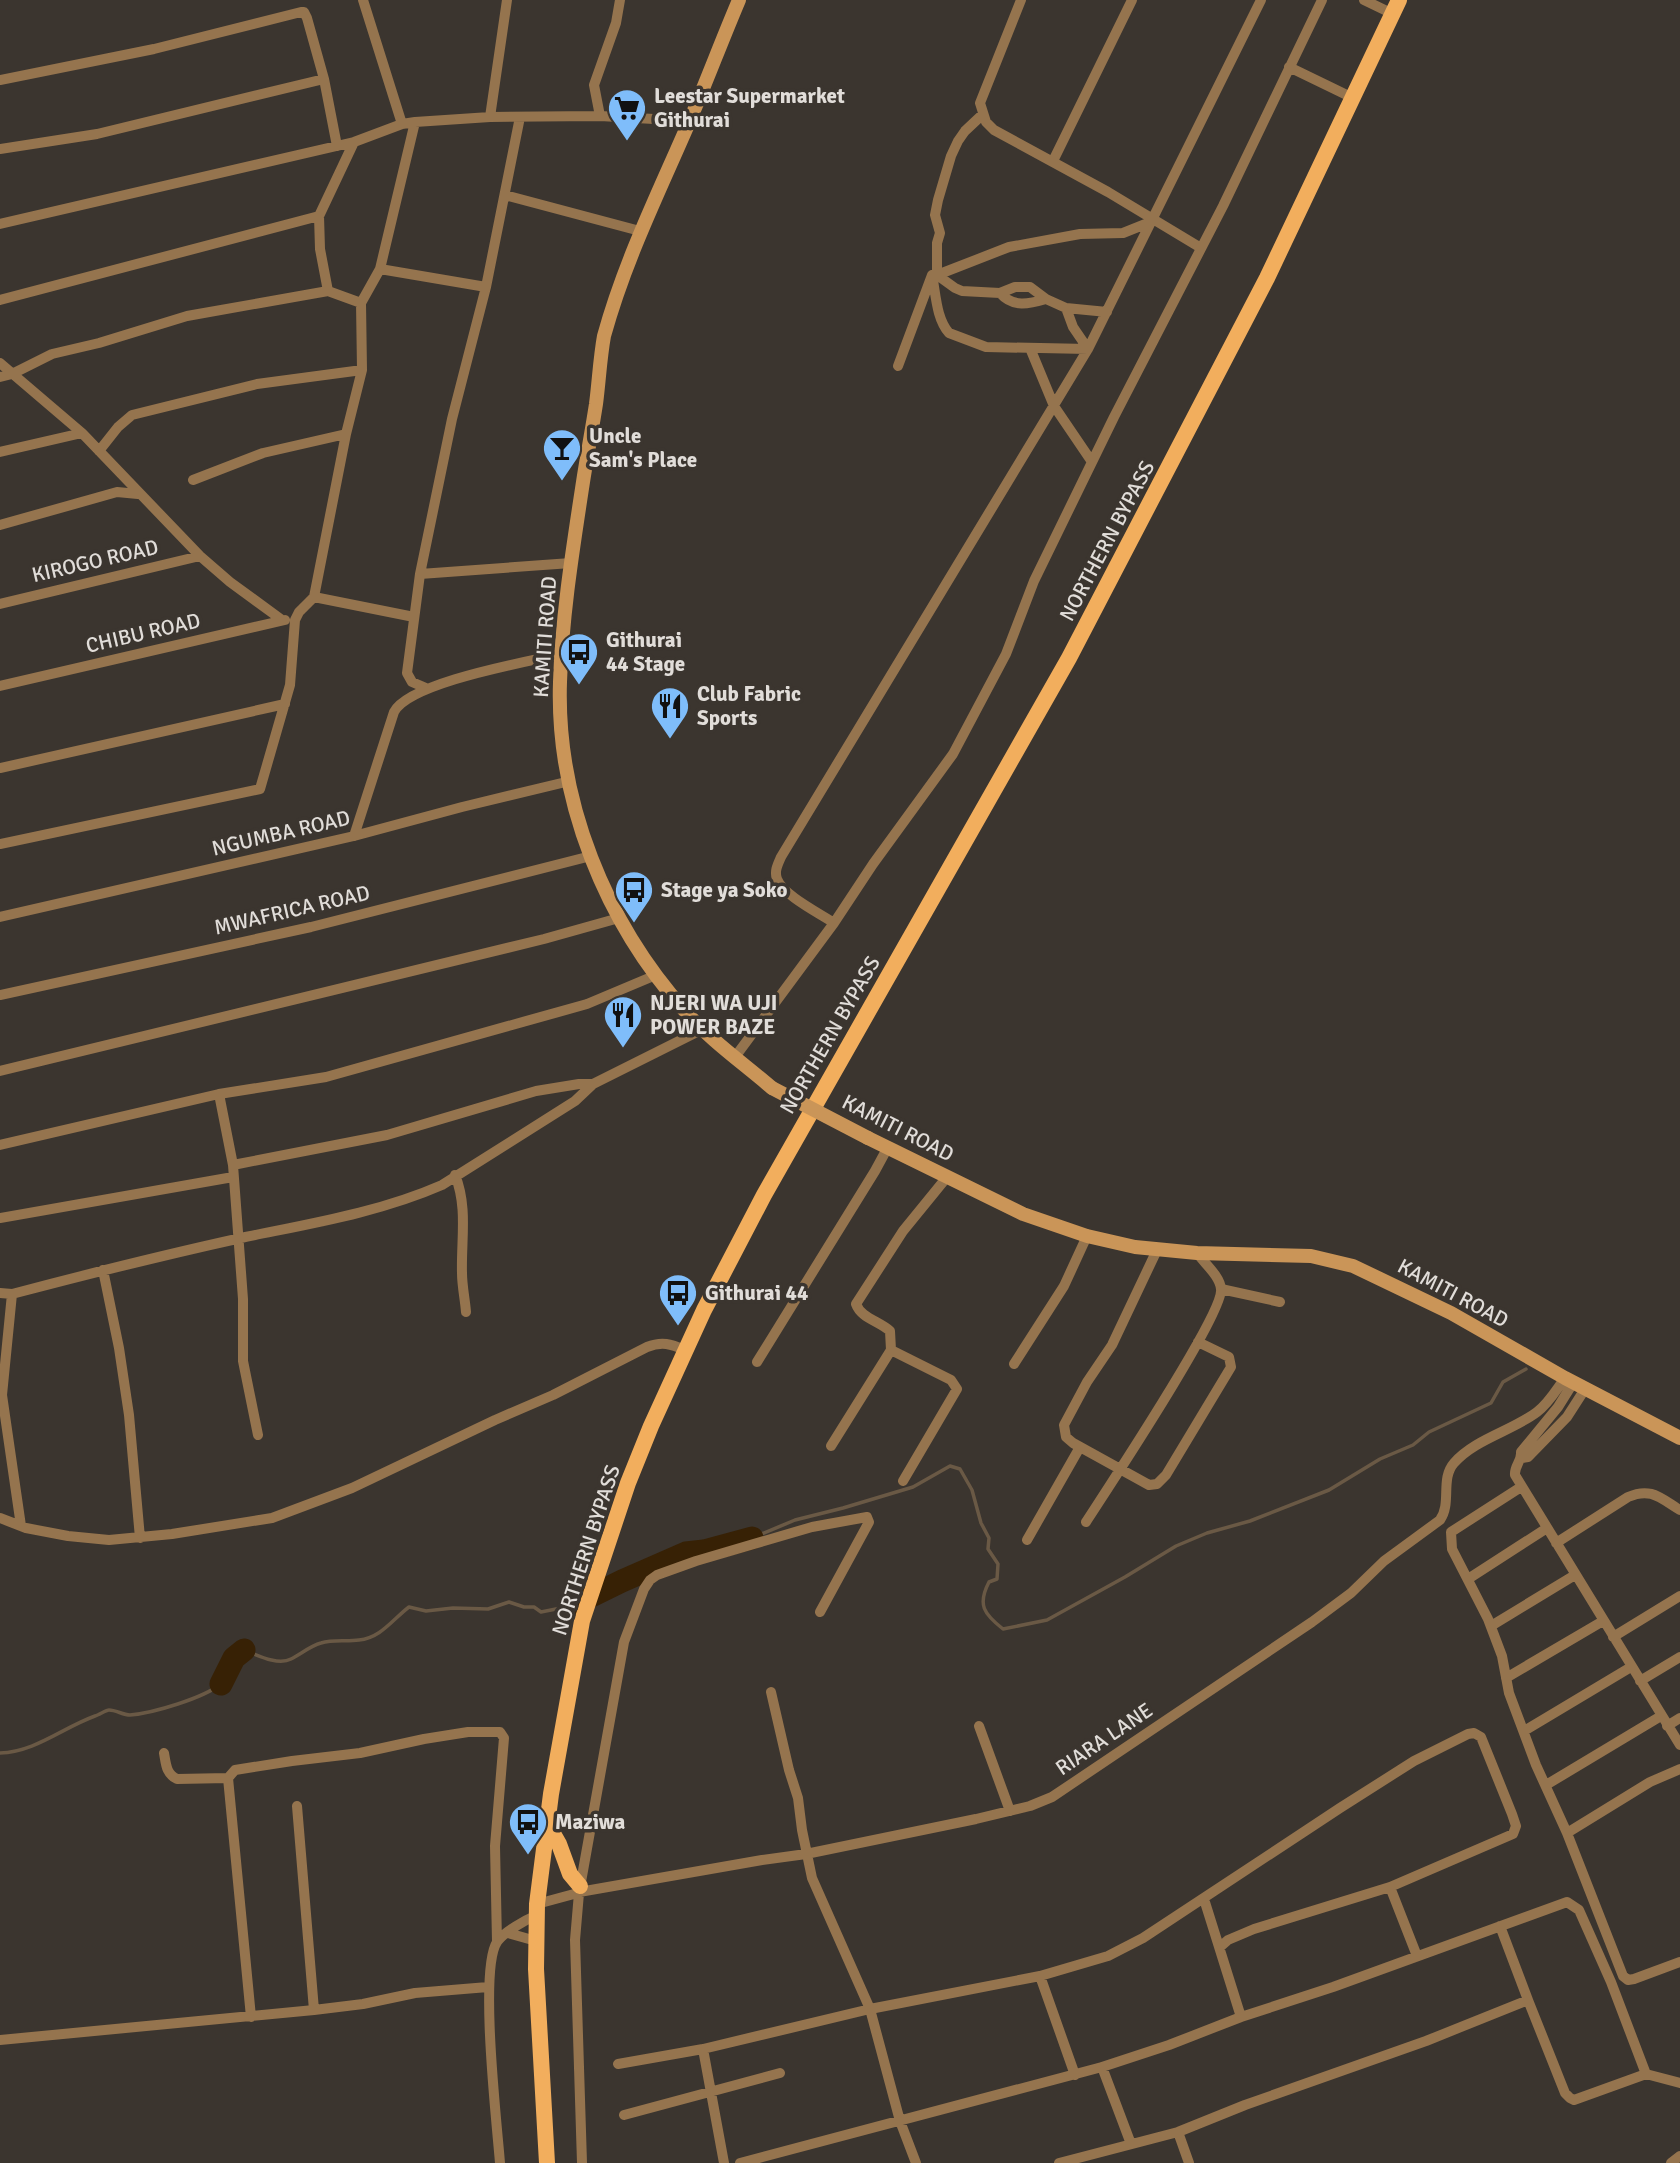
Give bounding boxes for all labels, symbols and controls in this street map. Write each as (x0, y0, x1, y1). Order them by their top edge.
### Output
place label: Leestar Supermarket Githurai (654, 83, 845, 133)
supermarket icon: Leestar Supermarket Githurai (606, 87, 648, 142)
place label: Uncle Sam's Place (589, 423, 697, 473)
bar icon: Uncle Sam's Place (541, 427, 583, 482)
street label: NORTHERN BYPASS (1054, 456, 1160, 626)
street label: KIROGO ROAD (29, 534, 161, 588)
street label: KAMITI ROAD (528, 575, 562, 699)
street label: CHIBU ROAD (83, 607, 203, 659)
place label: Githurai 44 Stage (606, 627, 685, 677)
bus stop icon: Githurai 44 Stage (558, 631, 600, 686)
place label: Club Fabric Sports (697, 681, 801, 731)
restaurant icon: Club Fabric Sports (649, 685, 691, 740)
street label: NGUMBA ROAD (209, 804, 353, 862)
bus stop icon: Stage ya Soko (613, 869, 655, 924)
place label: Stage ya Soko (661, 877, 787, 903)
street label: MWAFRICA ROAD (212, 879, 372, 941)
street label: NORTHERN BYPASS (774, 951, 886, 1119)
place label: NJERI WA UJI POWER BAZE (650, 990, 777, 1040)
restaurant icon: NJERI WA UJI POWER BAZE (602, 994, 644, 1049)
street label: KAMITI ROAD (838, 1089, 958, 1167)
street label: KAMITI ROAD (1393, 1253, 1513, 1333)
bus stop icon: Githurai 44 (657, 1272, 699, 1327)
place label: Githurai 44 (705, 1280, 808, 1306)
street label: NORTHERN BYPASS (546, 1461, 626, 1639)
street label: RIARA LANE (1051, 1697, 1157, 1781)
bus stop icon: Maziwa (507, 1801, 549, 1856)
place label: Maziwa (555, 1809, 626, 1835)

